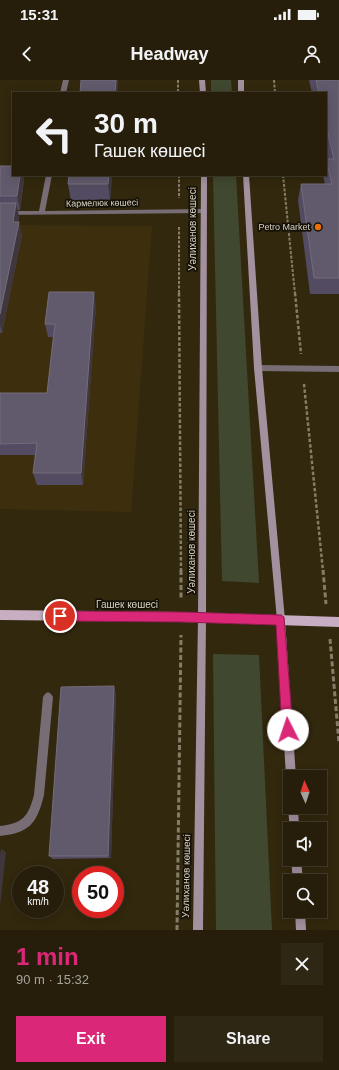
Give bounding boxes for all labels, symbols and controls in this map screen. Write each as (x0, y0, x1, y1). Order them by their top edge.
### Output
text: 15:31 (20, 6, 58, 23)
icon: back (16, 43, 38, 65)
icon: person (301, 43, 323, 65)
text: Headway (130, 44, 209, 64)
icon: left (28, 108, 80, 160)
text: 30 m (94, 108, 158, 139)
text: Гашек көшесі (94, 141, 205, 161)
street label: Уәлиханов көшесі (187, 187, 198, 271)
street label: Кармелюк көшесі (66, 197, 138, 209)
place label: Petro Market (258, 222, 310, 232)
marker: Petro Market (313, 222, 323, 232)
street label: Уәлиханов көшесі (186, 510, 197, 594)
pin (43, 599, 77, 633)
street label: Гашек көшесі (96, 599, 158, 610)
icon: arrive (49, 605, 71, 627)
position arrow (267, 709, 309, 751)
north arrow (283, 770, 327, 814)
map controls (283, 770, 327, 918)
button: sound (283, 822, 327, 866)
street label: Уәлиханов көшесі (180, 834, 192, 918)
speed limit sign: 50 (72, 866, 124, 918)
button: search (283, 874, 327, 918)
text: 48 (27, 876, 49, 898)
text: km/h (27, 896, 49, 907)
text: 1 min (16, 943, 79, 970)
button: close (281, 943, 323, 985)
text: 90 m · 15:32 (16, 972, 89, 987)
button: Exit (16, 1016, 166, 1062)
button: Share (174, 1016, 323, 1062)

